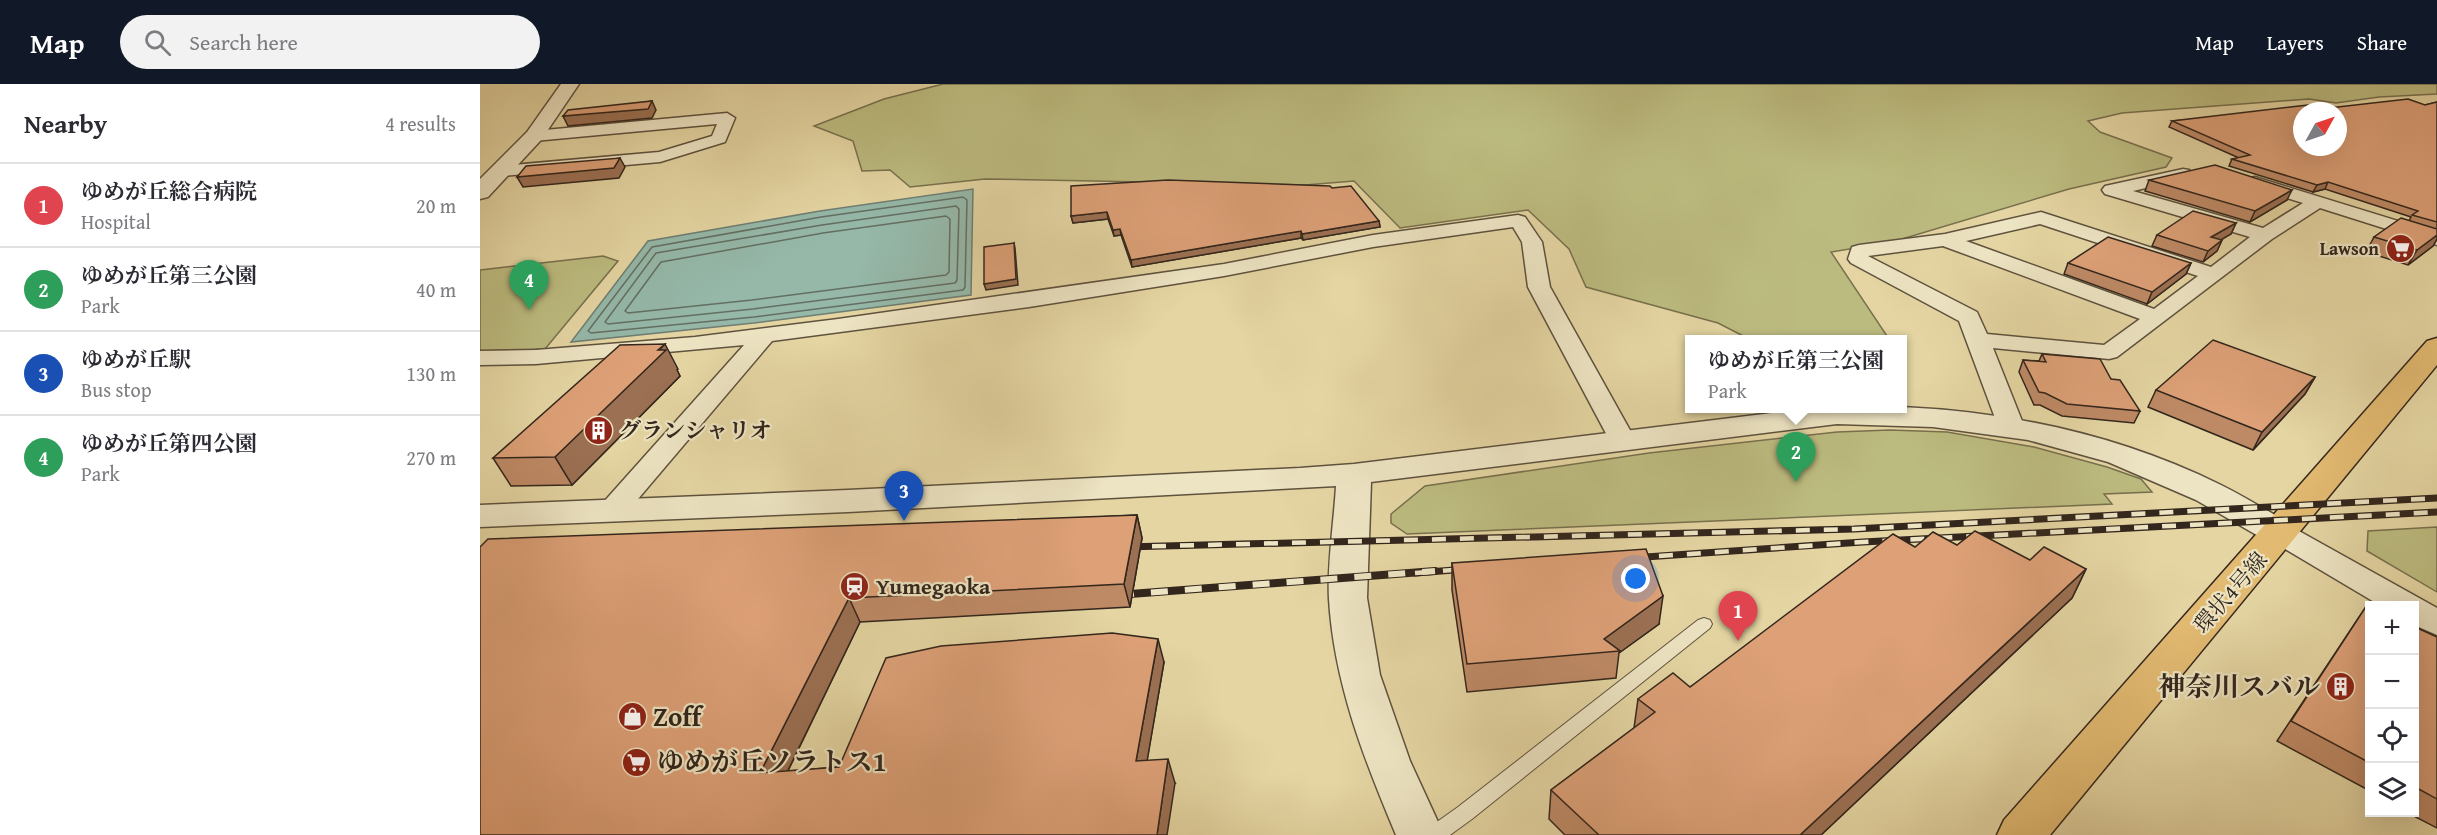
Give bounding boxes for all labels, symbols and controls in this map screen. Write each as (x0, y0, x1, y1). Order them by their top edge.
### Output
search box (120, 15, 540, 69)
text: Map (30, 22, 84, 63)
icon: search (141, 26, 174, 59)
text: Search here (189, 26, 298, 58)
text: Map (2195, 27, 2234, 58)
text: Layers (2267, 27, 2324, 58)
text: Share (2357, 27, 2407, 58)
north arrow (2293, 102, 2347, 156)
text: Nearby (24, 104, 107, 143)
text: 4 results (385, 109, 456, 138)
text: ゆめが丘総合病院 (81, 175, 257, 207)
text: 1 (38, 191, 49, 220)
text: 20 m (416, 191, 456, 220)
text: Hospital (81, 207, 151, 236)
supermarket icon: Lawson (2384, 233, 2416, 265)
place label: Lawson (2320, 235, 2379, 262)
text: ゆめが丘第三公園 (81, 259, 257, 291)
pin: 4 (509, 260, 548, 310)
text: 2 (38, 275, 49, 304)
text: 40 m (416, 275, 456, 304)
text: Park (81, 291, 120, 320)
popup (1685, 335, 1907, 413)
text: ゆめが丘駅 (81, 343, 191, 375)
text: ゆめが丘第三公園 (1708, 344, 1884, 376)
text: 3 (38, 359, 49, 388)
text: 130 m (406, 359, 456, 388)
text: Bus stop (81, 375, 152, 404)
text: Park (1708, 376, 1747, 405)
building icon: グランシャリオ (582, 414, 614, 446)
place label: グランシャリオ (619, 414, 772, 446)
text: ゆめが丘第四公園 (81, 427, 257, 459)
pin: 2 (1776, 432, 1816, 482)
text: 4 (38, 443, 49, 472)
text: 270 m (406, 443, 456, 472)
text: Park (81, 459, 120, 488)
pin: 3 (884, 472, 924, 521)
street label: 環状4号線 (2186, 544, 2274, 640)
your location (1621, 564, 1650, 593)
station icon: Yumegaoka (839, 570, 871, 602)
place label: Yumegaoka (876, 570, 991, 602)
pin: 1 (1718, 592, 1758, 641)
map controls (2365, 601, 2419, 817)
button: + (2365, 601, 2419, 655)
button: − (2365, 655, 2419, 709)
place label: 神奈川スバル (2158, 666, 2320, 706)
building icon: 神奈川スバル (2325, 671, 2357, 703)
place label: Zoff (653, 696, 704, 736)
shop icon: Zoff (616, 701, 648, 733)
button: locate (2365, 709, 2419, 763)
place label: ゆめが丘ソラトス1 (657, 741, 887, 781)
supermarket icon: ゆめが丘ソラトス1 (620, 746, 652, 778)
button: layers (2365, 763, 2419, 817)

